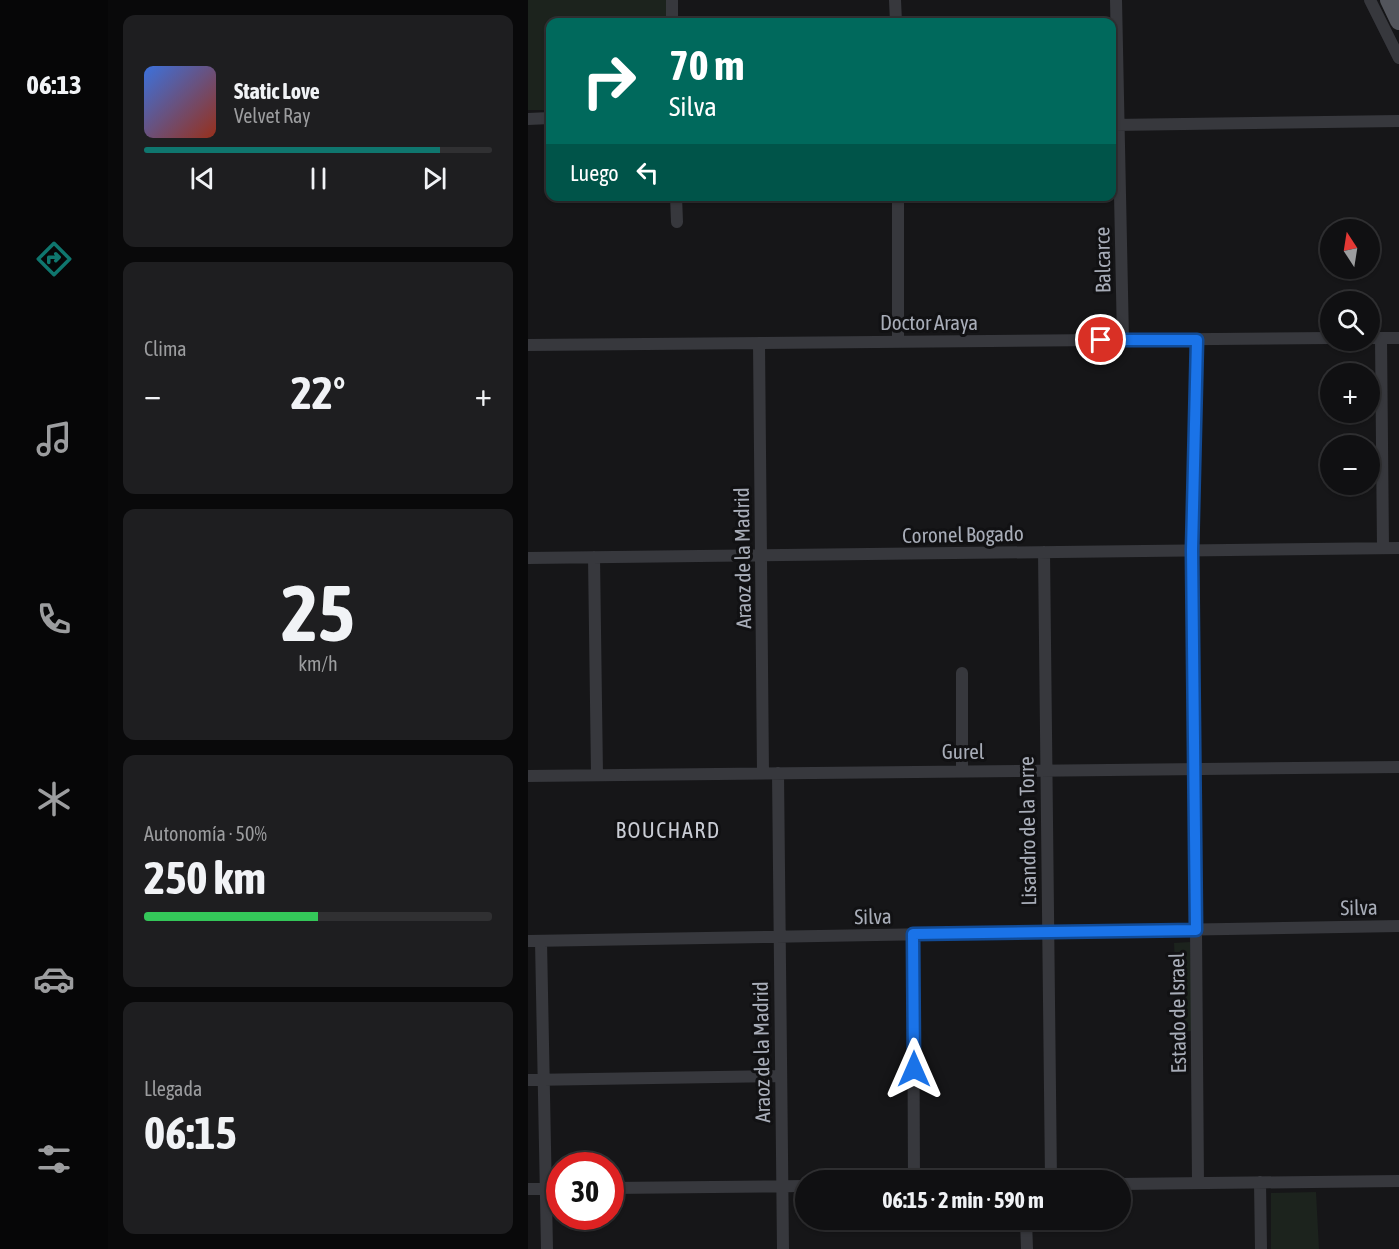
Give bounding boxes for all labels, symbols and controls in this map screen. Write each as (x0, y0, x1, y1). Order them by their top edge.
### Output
text: 70 m (669, 41, 744, 89)
icon: right (570, 42, 648, 120)
text: 06:13 (26, 69, 82, 100)
text: Static Love (234, 78, 320, 104)
text: Silva (669, 91, 717, 122)
text: Velvet Ray (234, 104, 311, 127)
icon: left (631, 156, 664, 189)
text: Luego (570, 160, 619, 186)
icon: previous (186, 162, 219, 195)
icon: pause (302, 162, 335, 195)
icon: next (418, 162, 451, 195)
north arrow (1320, 219, 1380, 279)
map controls (1320, 219, 1380, 495)
street label: Balcarce (1089, 227, 1115, 293)
icon: directions (33, 238, 75, 280)
button: search (1320, 291, 1380, 351)
street label: Doctor Araya (880, 310, 978, 334)
pin (1075, 314, 1126, 365)
icon: arrive (1084, 323, 1117, 356)
text: Clima (144, 337, 187, 360)
button: + (1320, 363, 1380, 423)
text: 22° (291, 367, 345, 419)
text: − (144, 375, 161, 413)
text: + (475, 375, 492, 413)
icon: music (33, 418, 75, 460)
button: − (1320, 435, 1380, 495)
street label: Araoz de la Madrid (729, 487, 755, 629)
street label: Coronel Bogado (902, 521, 1024, 547)
text: 25 (281, 568, 355, 658)
icon: phone (33, 598, 75, 640)
text: km/h (298, 652, 338, 675)
street label: Gurel (942, 739, 985, 763)
street label: Lisandro de la Torre (1014, 756, 1040, 906)
icon: climate (33, 778, 75, 820)
district label: BOUCHARD (615, 817, 721, 843)
text: Autonomía · 50% (144, 822, 267, 845)
text: 250 km (144, 852, 266, 904)
street label: Silva (1340, 895, 1378, 919)
street label: Silva (854, 904, 892, 928)
street label: Estado de Israel (1164, 952, 1190, 1074)
icon: car (33, 958, 75, 1000)
street label: Araoz de la Madrid (748, 981, 774, 1123)
position arrow (882, 1037, 946, 1101)
text: Llegada (144, 1077, 202, 1100)
text: 06:15 (144, 1107, 237, 1159)
icon: filters (33, 1138, 75, 1180)
speed limit sign: 30 (546, 1152, 624, 1230)
text: 06:15 · 2 min · 590 m (882, 1187, 1044, 1213)

